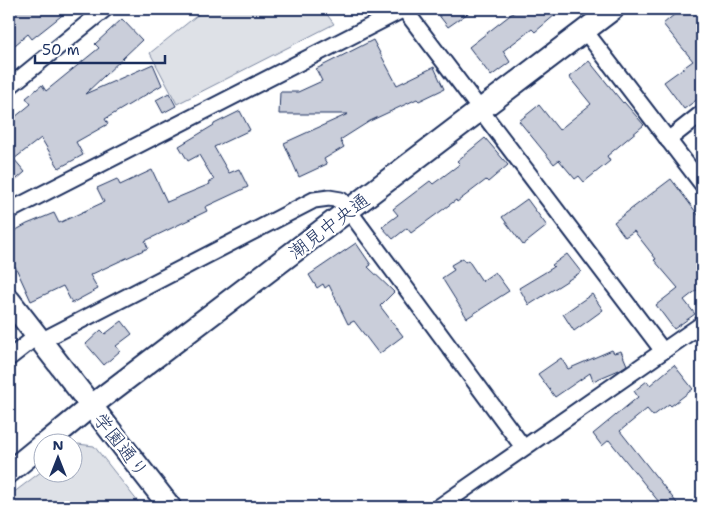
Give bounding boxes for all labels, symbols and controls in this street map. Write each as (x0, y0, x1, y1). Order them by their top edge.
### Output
scale bar (35, 32, 165, 64)
text: 50 m (42, 40, 80, 60)
street label: 潮見中央通 (284, 187, 374, 265)
street label: 学園通り (88, 407, 154, 483)
north arrow (32, 434, 82, 484)
text: N (52, 436, 64, 454)

